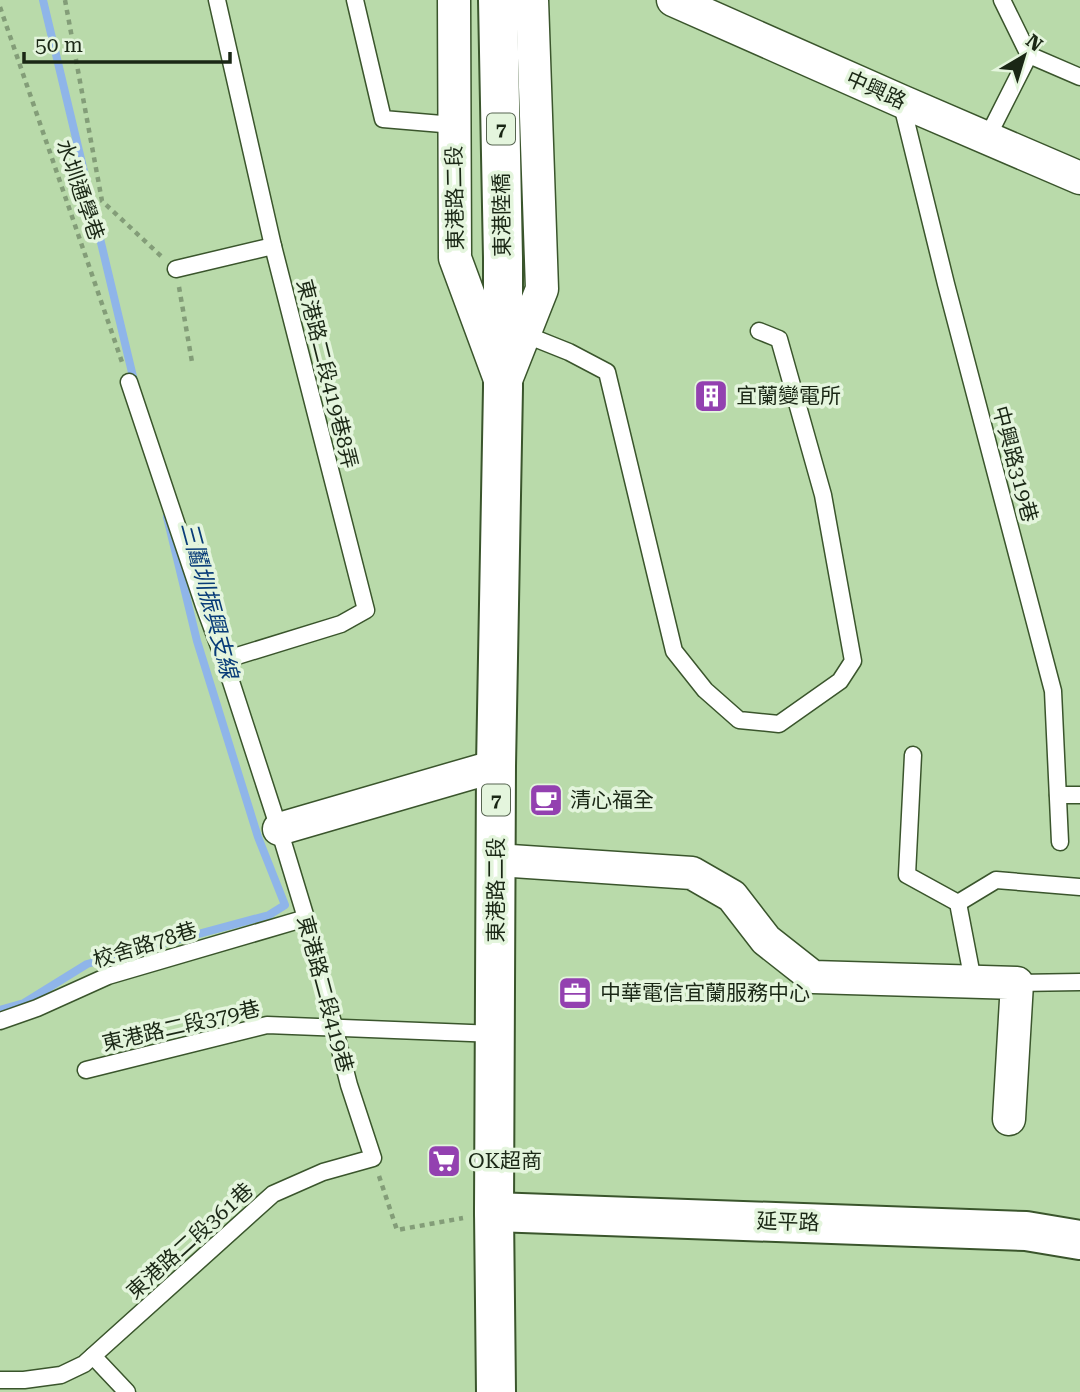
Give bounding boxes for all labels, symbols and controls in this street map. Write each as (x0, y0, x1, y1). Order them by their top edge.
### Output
scale bar (24, 21, 231, 65)
north arrow (989, 21, 1059, 91)
text: N (1021, 29, 1047, 57)
text: 50 m (35, 33, 83, 57)
street label: 中興路 (842, 66, 910, 114)
road number: 7 (487, 113, 515, 144)
street label: 水圳通學巷 (52, 136, 108, 244)
street label: 東港路二段 (442, 145, 468, 251)
street label: 東港陸橋 (489, 173, 515, 257)
street label: 東港路二段419巷8弄 (292, 277, 362, 471)
building icon: 宜蘭變電所 (692, 377, 730, 415)
place label: 宜蘭變電所 (736, 384, 841, 408)
street label: 中興路319巷 (988, 403, 1042, 525)
water label: 三鬮圳振興支線 (175, 519, 244, 684)
cafe icon: 清心福全 (527, 781, 565, 819)
road number: 7 (482, 785, 510, 816)
place label: 清心福全 (570, 788, 654, 812)
street label: 東港路二段 (484, 838, 508, 943)
street label: 東港路二段419巷 (293, 913, 357, 1075)
street label: 校舍路78巷 (90, 918, 200, 972)
office icon: 中華電信宜蘭服務中心 (556, 974, 594, 1012)
place label: 中華電信宜蘭服務中心 (600, 981, 810, 1005)
street label: 東港路二段379巷 (100, 996, 262, 1056)
supermarket icon: OK超商 (425, 1142, 463, 1180)
place label: OK超商 (468, 1149, 542, 1173)
street label: 東港路二段361巷 (122, 1178, 258, 1304)
street label: 延平路 (756, 1209, 820, 1235)

